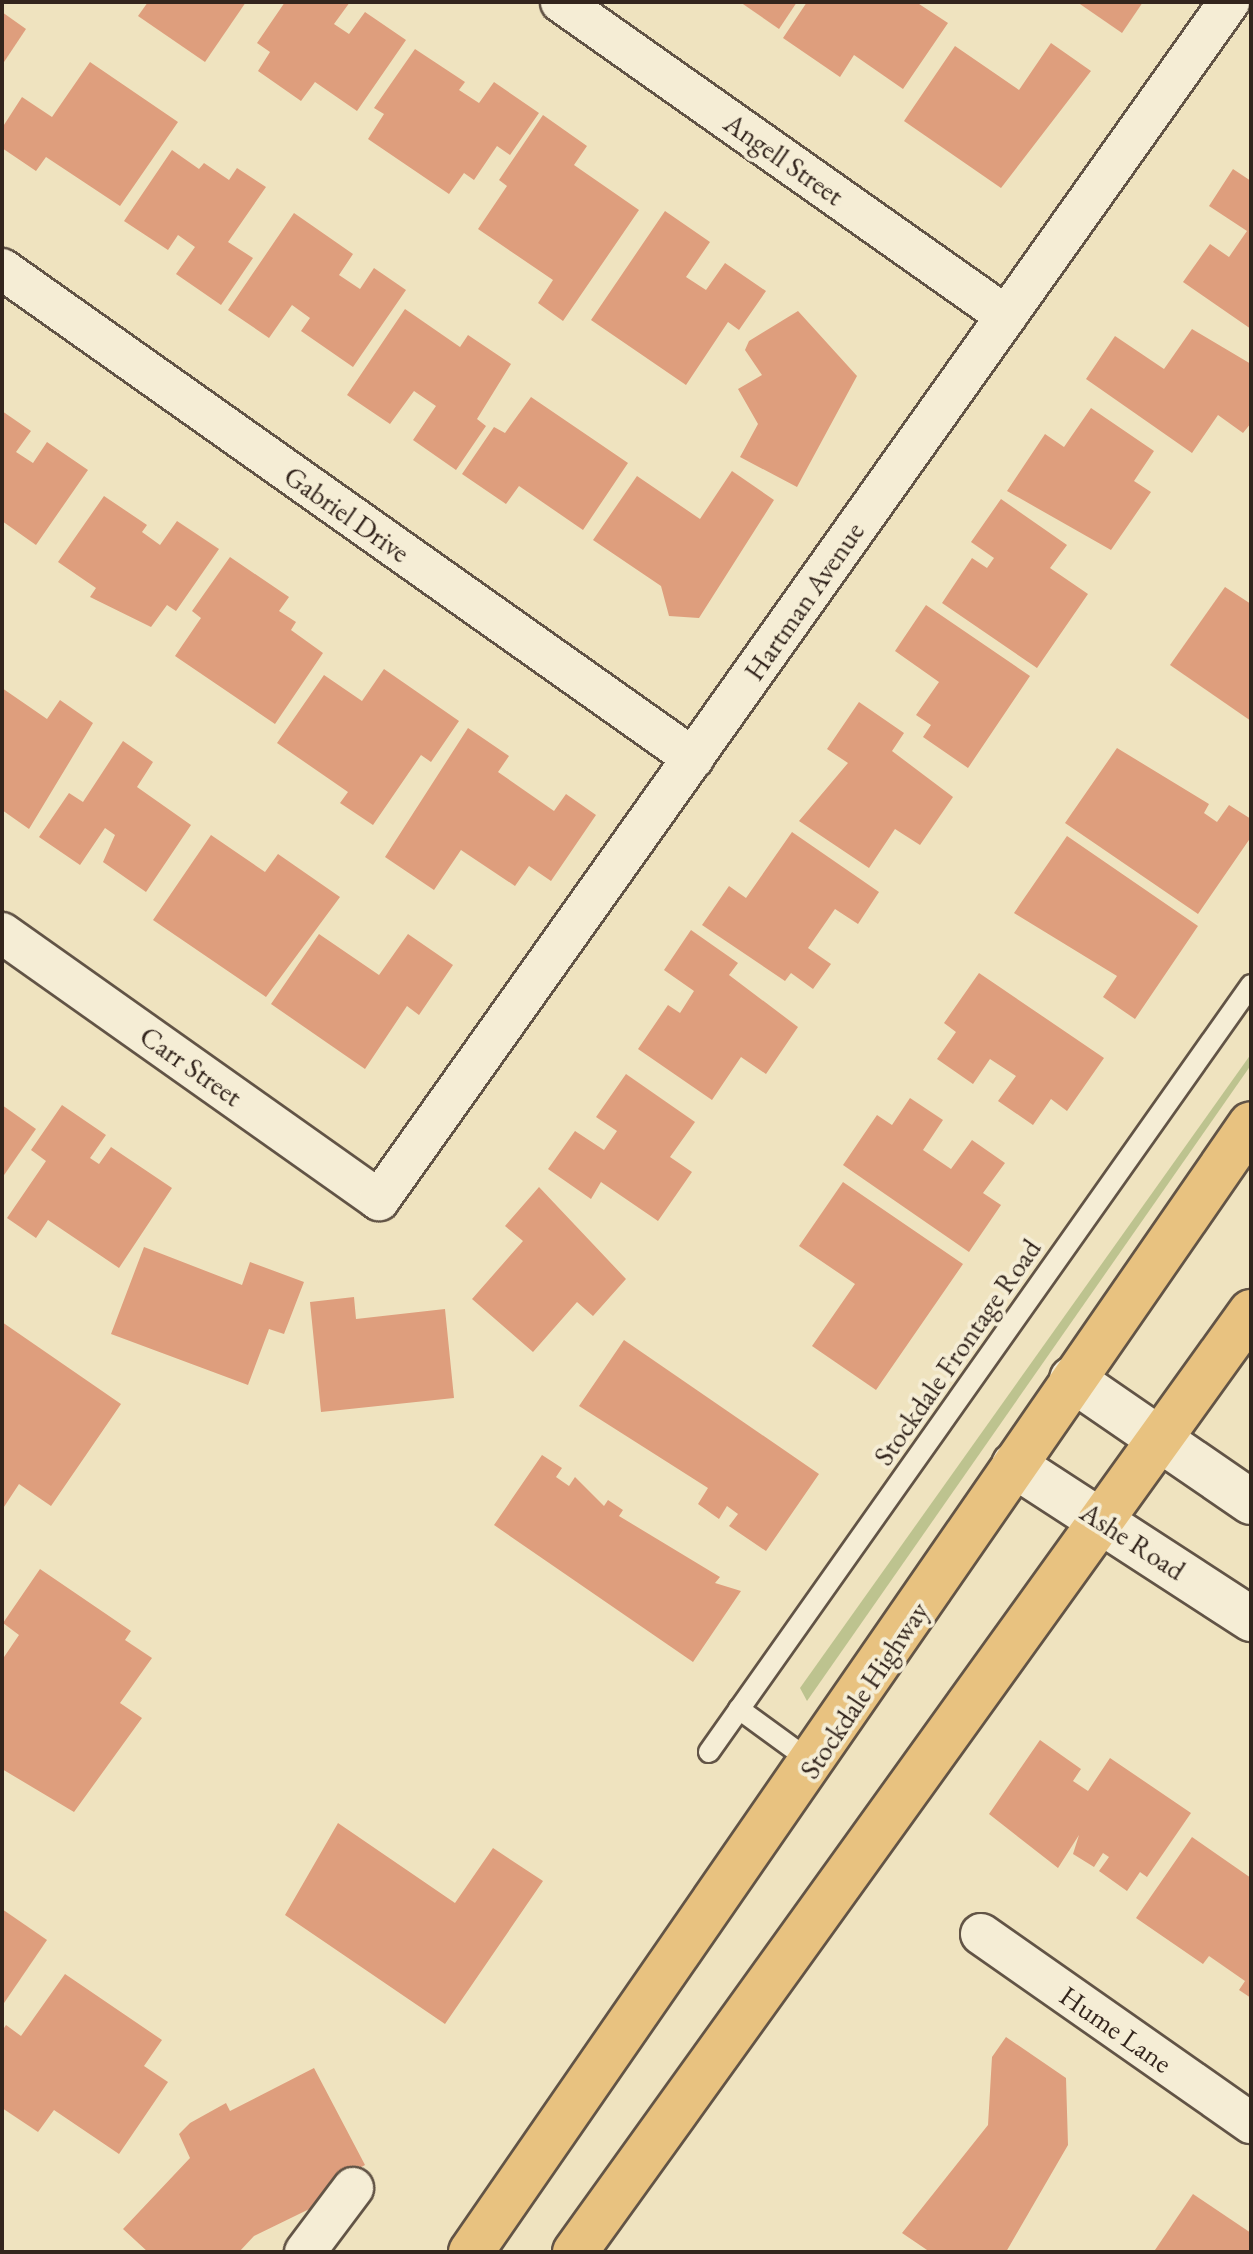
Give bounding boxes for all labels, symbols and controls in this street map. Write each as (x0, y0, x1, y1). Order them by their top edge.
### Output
street label: Angell Street (718, 106, 850, 212)
street label: Gabriel Drive (278, 459, 416, 569)
street label: Hartman Avenue (737, 515, 871, 687)
street label: Carr Street (133, 1019, 249, 1113)
street label: Stockdale Frontage Road (866, 1232, 1048, 1472)
street label: Ashe Road (1074, 1495, 1192, 1587)
street label: Stockdale Highway (792, 1595, 936, 1785)
street label: Hume Lane (1054, 1978, 1178, 2080)

